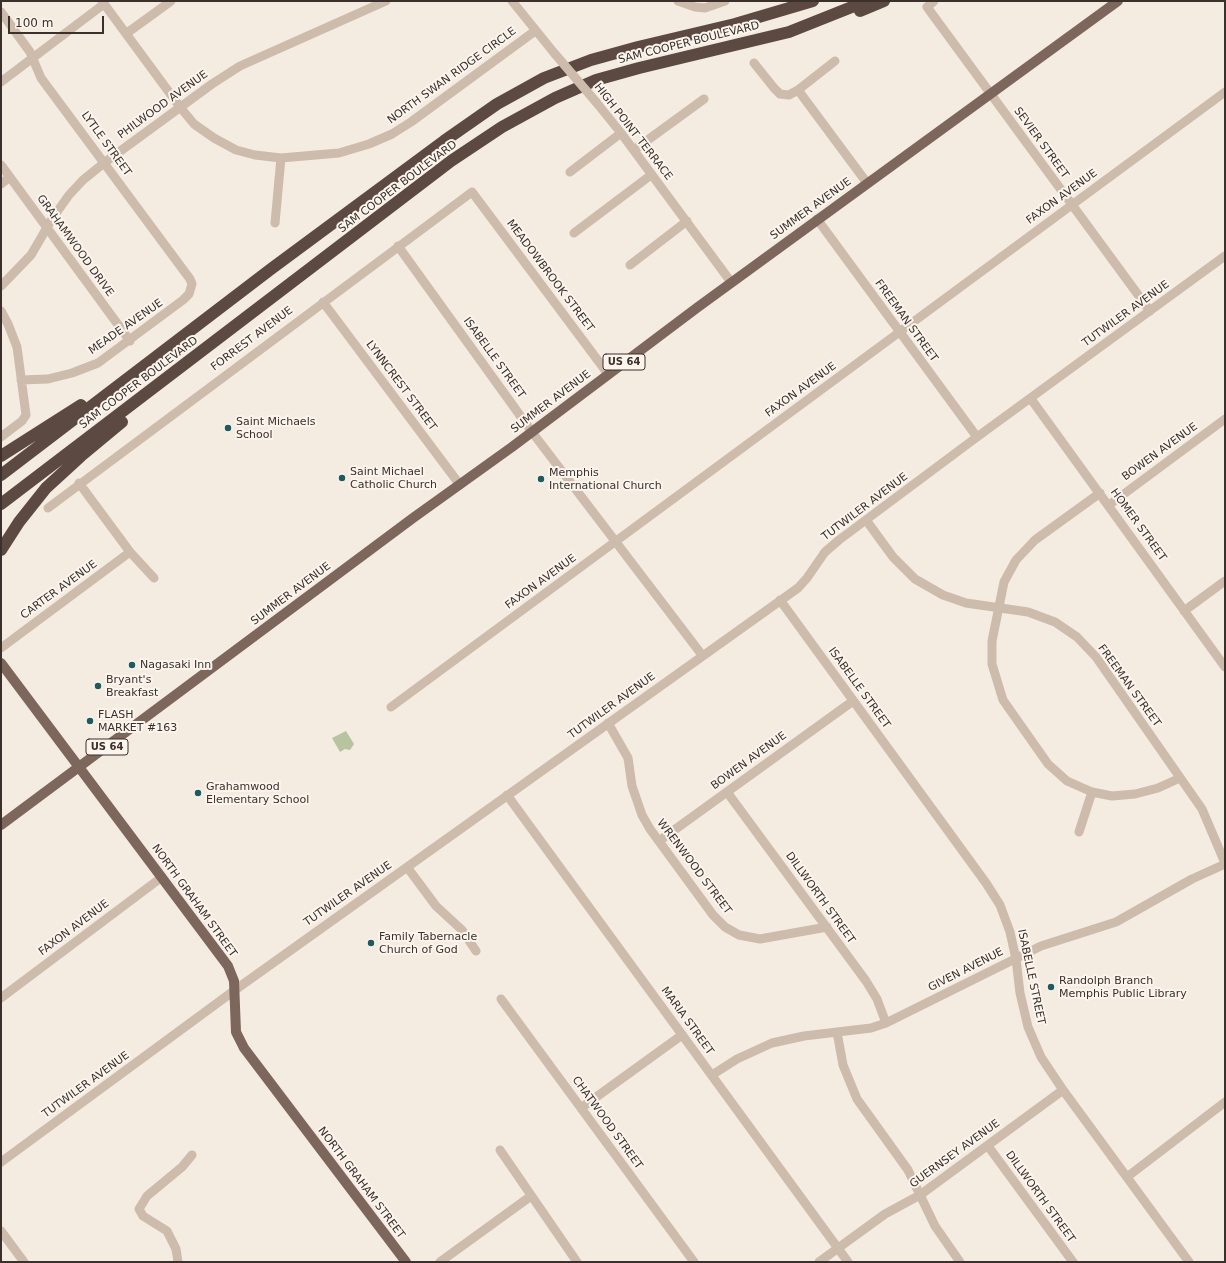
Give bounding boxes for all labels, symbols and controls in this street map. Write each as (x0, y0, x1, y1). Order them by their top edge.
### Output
scale bar (10, 8, 106, 34)
text: 100 m (15, 16, 53, 30)
street label: SAM COOPER BOULEVARD (617, 19, 761, 67)
street label: NORTH SWAN RIDGE CIRCLE (385, 25, 519, 127)
street label: PHILWOOD AVENUE (115, 68, 211, 142)
street label: HIGH POINT TERRACE (591, 81, 675, 183)
street label: SEVIER STREET (1011, 105, 1071, 181)
street label: LYTLE STREET (78, 109, 134, 179)
street label: SAM COOPER BOULEVARD (336, 138, 460, 236)
street label: FAXON AVENUE (1024, 167, 1100, 227)
street label: SUMMER AVENUE (768, 175, 854, 243)
street label: GRAHAMWOOD DRIVE (34, 193, 116, 299)
street label: MEADOWBROOK STREET (503, 217, 597, 335)
street label: FREEMAN STREET (872, 277, 940, 365)
street label: TUTWILER AVENUE (1080, 278, 1172, 350)
street label: MEADE AVENUE (86, 297, 166, 357)
street label: FORREST AVENUE (209, 304, 295, 374)
street label: ISABELLE STREET (460, 315, 528, 401)
street label: SAM COOPER BOULEVARD (77, 334, 201, 432)
street label: LYNNCREST STREET (363, 338, 439, 434)
road number: US 64 (603, 354, 645, 370)
street label: FAXON AVENUE (763, 360, 839, 420)
street label: SUMMER AVENUE (508, 368, 594, 436)
place label: Saint Michaels School (236, 415, 315, 441)
street label: BOWEN AVENUE (1120, 420, 1200, 484)
marker: Saint Michaels School (223, 423, 233, 433)
place label: Saint Michael Catholic Church (350, 465, 437, 491)
place label: Memphis International Church (549, 466, 662, 492)
street label: TUTWILER AVENUE (819, 470, 911, 544)
marker: Saint Michael Catholic Church (337, 473, 347, 483)
marker: Memphis International Church (536, 474, 546, 484)
street label: HOMER STREET (1107, 486, 1169, 564)
street label: FAXON AVENUE (503, 552, 579, 612)
street label: CARTER AVENUE (18, 558, 100, 622)
street label: SUMMER AVENUE (248, 560, 334, 628)
street label: FREEMAN STREET (1095, 642, 1163, 730)
street label: ISABELLE STREET (825, 645, 893, 731)
place label: Nagasaki Inn (140, 658, 211, 672)
marker: Nagasaki Inn (127, 660, 137, 670)
street label: TUTWILER AVENUE (566, 670, 658, 742)
place label: Bryant's Breakfast (106, 673, 158, 699)
marker: Bryant's Breakfast (93, 681, 103, 691)
place label: FLASH MARKET #163 (98, 708, 177, 734)
marker: FLASH MARKET #163 (85, 716, 95, 726)
street label: BOWEN AVENUE (709, 729, 789, 793)
road number: US 64 (86, 739, 128, 755)
place label: Grahamwood Elementary School (206, 780, 309, 806)
marker: Grahamwood Elementary School (193, 788, 203, 798)
street label: WRENWOOD STREET (654, 817, 734, 917)
street label: NORTH GRAHAM STREET (149, 842, 239, 960)
street label: DILLWORTH STREET (782, 850, 858, 946)
street label: TUTWILER AVENUE (301, 859, 395, 929)
street label: FAXON AVENUE (36, 897, 112, 959)
street label: ISABELLE STREET (1014, 928, 1048, 1026)
place label: Family Tabernacle Church of God (379, 930, 477, 956)
marker: Family Tabernacle Church of God (366, 938, 376, 948)
street label: GIVEN AVENUE (926, 945, 1006, 995)
place label: Randolph Branch Memphis Public Library (1059, 974, 1187, 1000)
marker: Randolph Branch Memphis Public Library (1046, 982, 1056, 992)
street label: MARIA STREET (658, 984, 716, 1058)
street label: TUTWILER AVENUE (40, 1049, 132, 1121)
street label: CHATWOOD STREET (569, 1074, 645, 1172)
street label: GUERNSEY AVENUE (907, 1117, 1003, 1191)
street label: NORTH GRAHAM STREET (315, 1125, 407, 1241)
street label: DILLWORTH STREET (1002, 1149, 1078, 1245)

